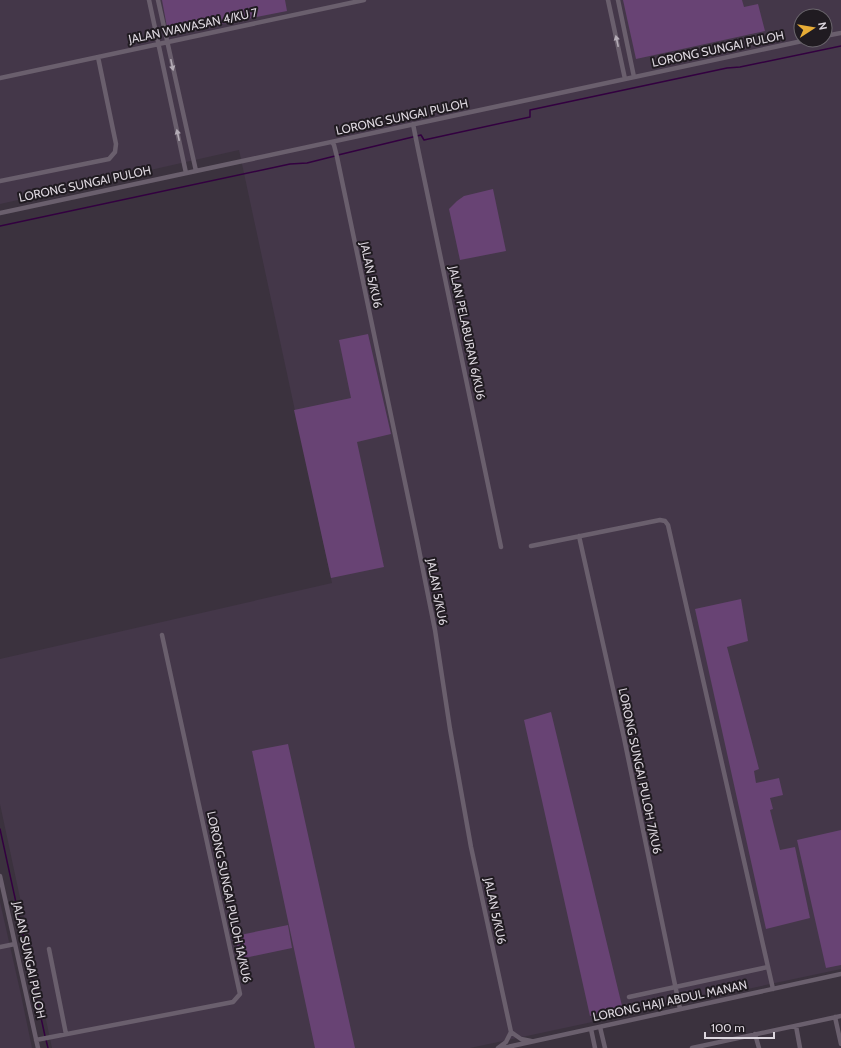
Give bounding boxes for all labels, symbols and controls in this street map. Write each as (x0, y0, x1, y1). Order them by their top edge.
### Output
street label: JALAN WAWASAN 4/KU 7 (126, 4, 259, 47)
north arrow (793, 8, 833, 48)
text: N (815, 21, 830, 31)
street label: LORONG SUNGAI PULOH (650, 27, 785, 70)
one-way arrow (614, 35, 620, 47)
one-way arrow (170, 59, 176, 72)
street label: LORONG SUNGAI PULOH (334, 95, 469, 138)
one-way arrow (175, 128, 181, 141)
street label: LORONG SUNGAI PULOH (17, 162, 152, 205)
street label: JALAN 5/KU6 (357, 239, 386, 310)
street label: JALAN PELABURAN 6/KU6 (446, 264, 489, 401)
street label: JALAN 5/KU6 (423, 556, 451, 627)
street label: LORONG SUNGAI PULOH 7/KU6 (616, 687, 665, 855)
street label: LORONG SUNGAI PULOH 1A/KU6 (204, 810, 255, 984)
street label: JALAN 5/KU6 (481, 875, 510, 946)
street label: JALAN SUNGAI PULOH (10, 899, 49, 1020)
street label: LORONG HAJI ABDUL MANAN (591, 977, 748, 1024)
scale bar (705, 1014, 774, 1040)
text: 100 m (711, 1020, 745, 1035)

